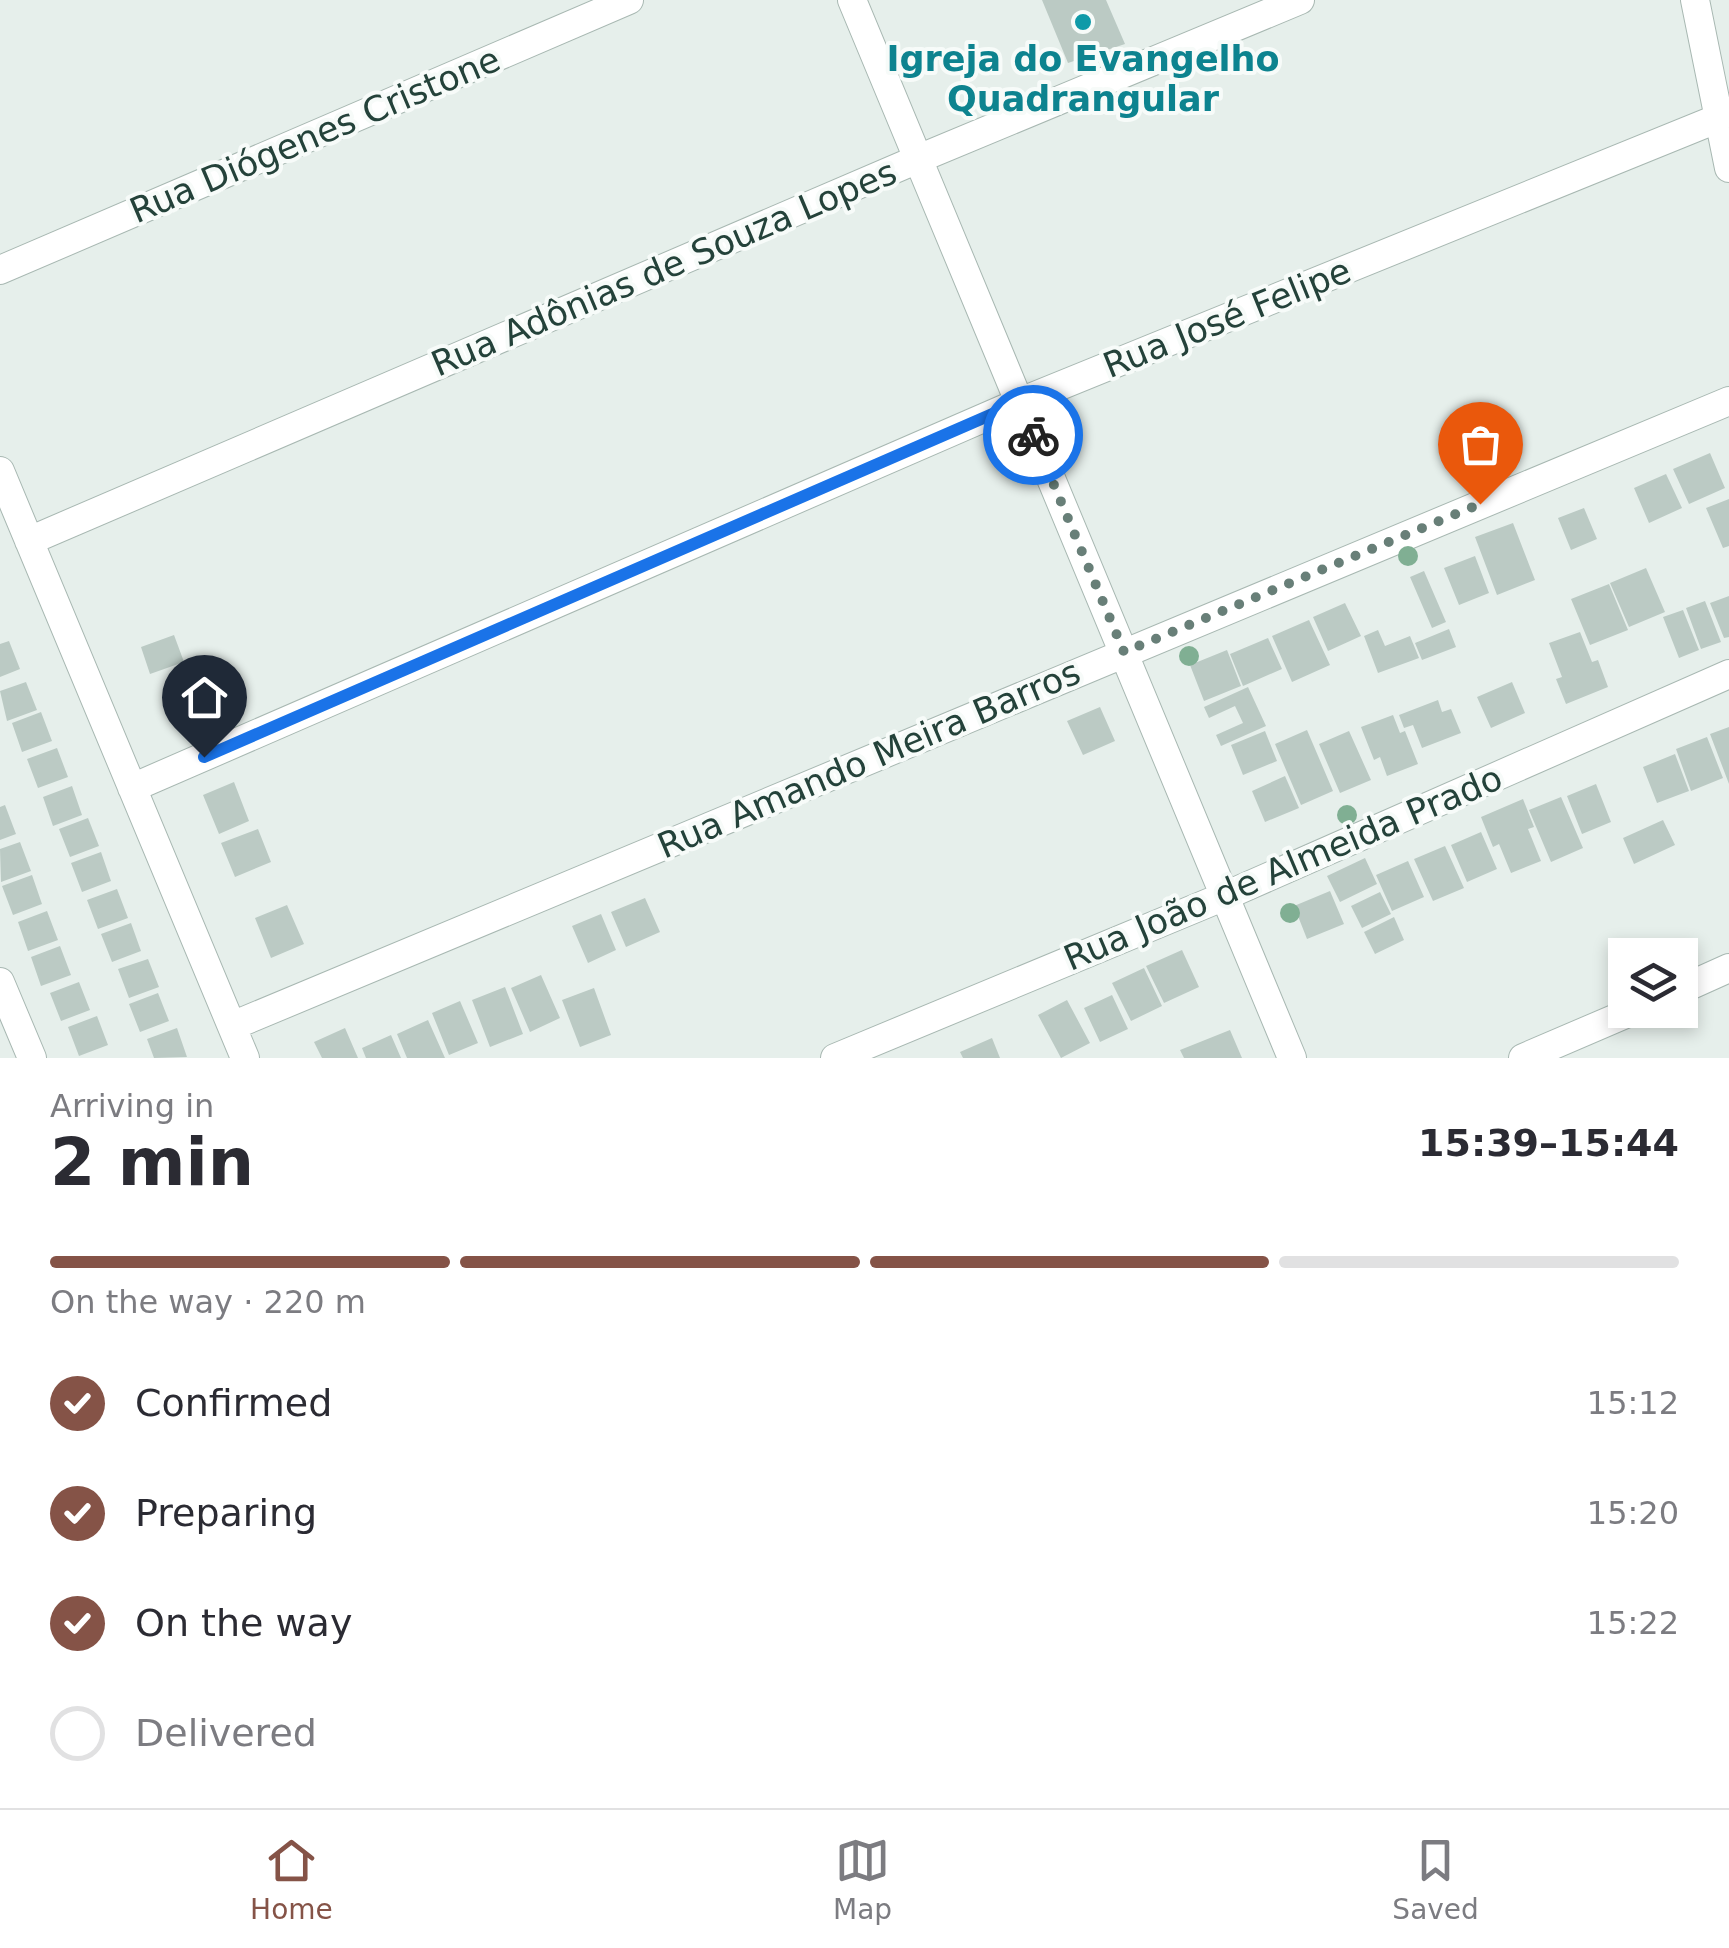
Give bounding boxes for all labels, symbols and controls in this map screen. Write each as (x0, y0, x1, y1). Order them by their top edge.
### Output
marker: Igreja do Evangelho Quadrangular (1072, 11, 1094, 33)
street label: Rua Diógenes Cristone (124, 39, 506, 231)
place label: Igreja do Evangelho Quadrangular (886, 39, 1280, 119)
street label: Rua Adônias de Souza Lopes (426, 152, 902, 384)
street label: Rua José Felipe (1098, 250, 1356, 386)
courier (983, 385, 1083, 485)
pin (1438, 402, 1523, 505)
icon: bike (1006, 408, 1061, 463)
icon: bag (1453, 417, 1508, 472)
street label: Rua Amando Meira Barros (652, 652, 1086, 866)
pin (162, 655, 247, 758)
icon: home (177, 670, 232, 725)
street label: Rua João de Almeida Prado (1058, 757, 1508, 979)
map controls (1608, 938, 1698, 1028)
button: layers (1608, 938, 1698, 1028)
text: Arriving in (50, 1087, 214, 1125)
text: 15:39–15:44 (1418, 1121, 1679, 1165)
text: 2 min (50, 1125, 254, 1200)
text: On the way · 220 m (50, 1283, 366, 1321)
icon: check (50, 1376, 105, 1431)
text: Confirmed (135, 1381, 332, 1425)
text: 15:12 (1587, 1384, 1679, 1422)
icon: check (50, 1486, 105, 1541)
text: Preparing (135, 1491, 317, 1535)
text: 15:20 (1587, 1494, 1679, 1532)
icon: check (50, 1596, 105, 1651)
text: On the way (135, 1601, 352, 1645)
text: 15:22 (1587, 1604, 1679, 1642)
text: Delivered (135, 1711, 317, 1755)
tab: Home (250, 1833, 333, 1926)
tab: Map (833, 1833, 892, 1926)
tab: Saved (1392, 1833, 1479, 1926)

